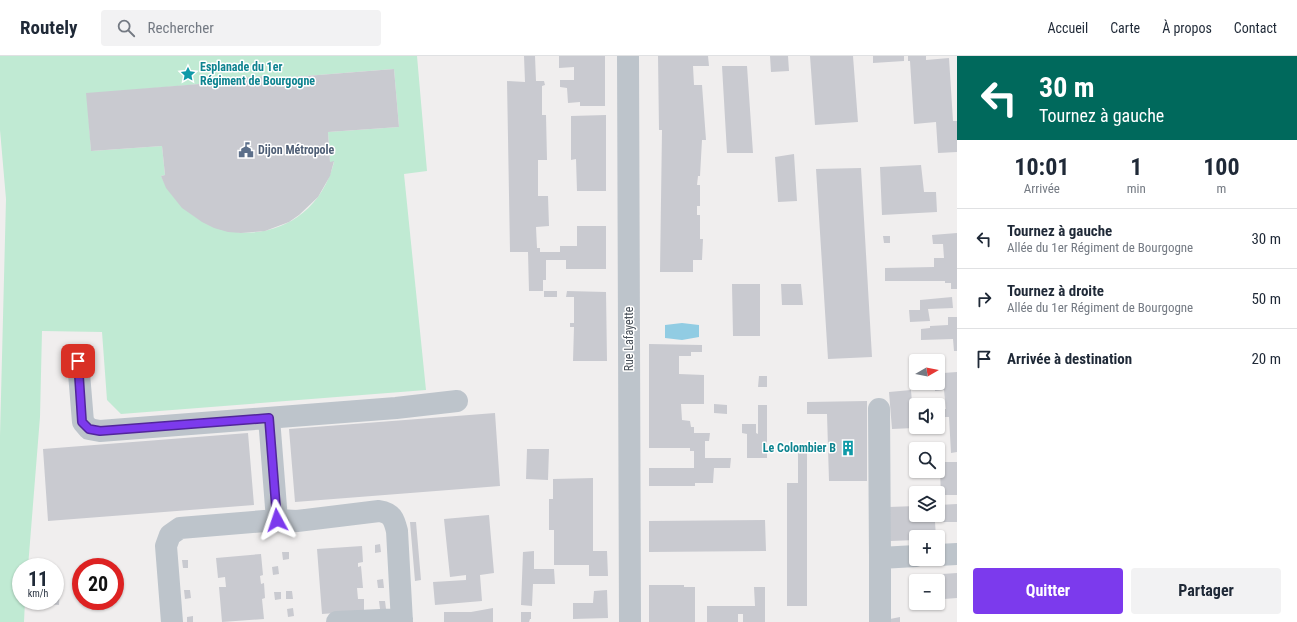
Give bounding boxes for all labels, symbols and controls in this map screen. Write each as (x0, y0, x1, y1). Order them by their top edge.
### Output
search box (101, 10, 381, 46)
text: Routely (20, 16, 77, 39)
icon: search (115, 17, 137, 39)
text: Rechercher (147, 19, 214, 37)
text: Accueil (1047, 20, 1088, 36)
text: Carte (1110, 20, 1140, 36)
text: À propos (1162, 20, 1212, 36)
text: Contact (1234, 20, 1277, 36)
place label: Esplanade du 1er Régiment de Bourgogne (200, 60, 315, 88)
place icon: Esplanade du 1er Régiment de Bourgogne (179, 65, 197, 83)
text: 30 m (1039, 71, 1095, 104)
icon: left (973, 72, 1025, 124)
text: Tournez à gauche (1039, 105, 1164, 126)
public building icon: Dijon Métropole (237, 141, 255, 159)
place label: Dijon Métropole (258, 143, 335, 157)
text: 10:01 (1014, 153, 1069, 181)
text: 1 (1130, 153, 1142, 181)
text: 100 (1203, 153, 1240, 181)
text: Arrivée (1024, 181, 1060, 196)
text: min (1127, 181, 1146, 196)
text: m (1217, 181, 1226, 196)
text: Tournez à gauche (1007, 222, 1112, 240)
icon: left (973, 228, 995, 250)
text: 30 m (1251, 230, 1281, 248)
text: Allée du 1er Régiment de Bourgogne (1007, 240, 1193, 255)
text: Tournez à droite (1007, 282, 1104, 300)
icon: right (973, 288, 995, 310)
text: 50 m (1251, 290, 1281, 308)
text: Allée du 1er Régiment de Bourgogne (1007, 300, 1193, 315)
street label: Rue Lafayette (622, 306, 636, 371)
pin (61, 344, 95, 378)
icon: arrive (973, 348, 995, 370)
icon: arrive (67, 350, 89, 372)
text: Arrivée à destination (1007, 350, 1132, 368)
text: 20 m (1251, 350, 1281, 368)
north arrow (909, 354, 945, 390)
map controls (909, 354, 945, 610)
button: sound (909, 398, 945, 434)
building icon: Le Colombier B (839, 439, 857, 457)
place label: Le Colombier B (763, 441, 836, 455)
button: search (909, 442, 945, 478)
button: layers (909, 486, 945, 522)
position arrow (256, 499, 298, 541)
button: + (909, 530, 945, 566)
speed limit sign: 20 (72, 558, 124, 610)
text: 11 (28, 567, 48, 591)
button: Quitter (973, 568, 1123, 614)
button: Partager (1131, 568, 1281, 614)
button: − (909, 574, 945, 610)
text: km/h (28, 588, 48, 599)

